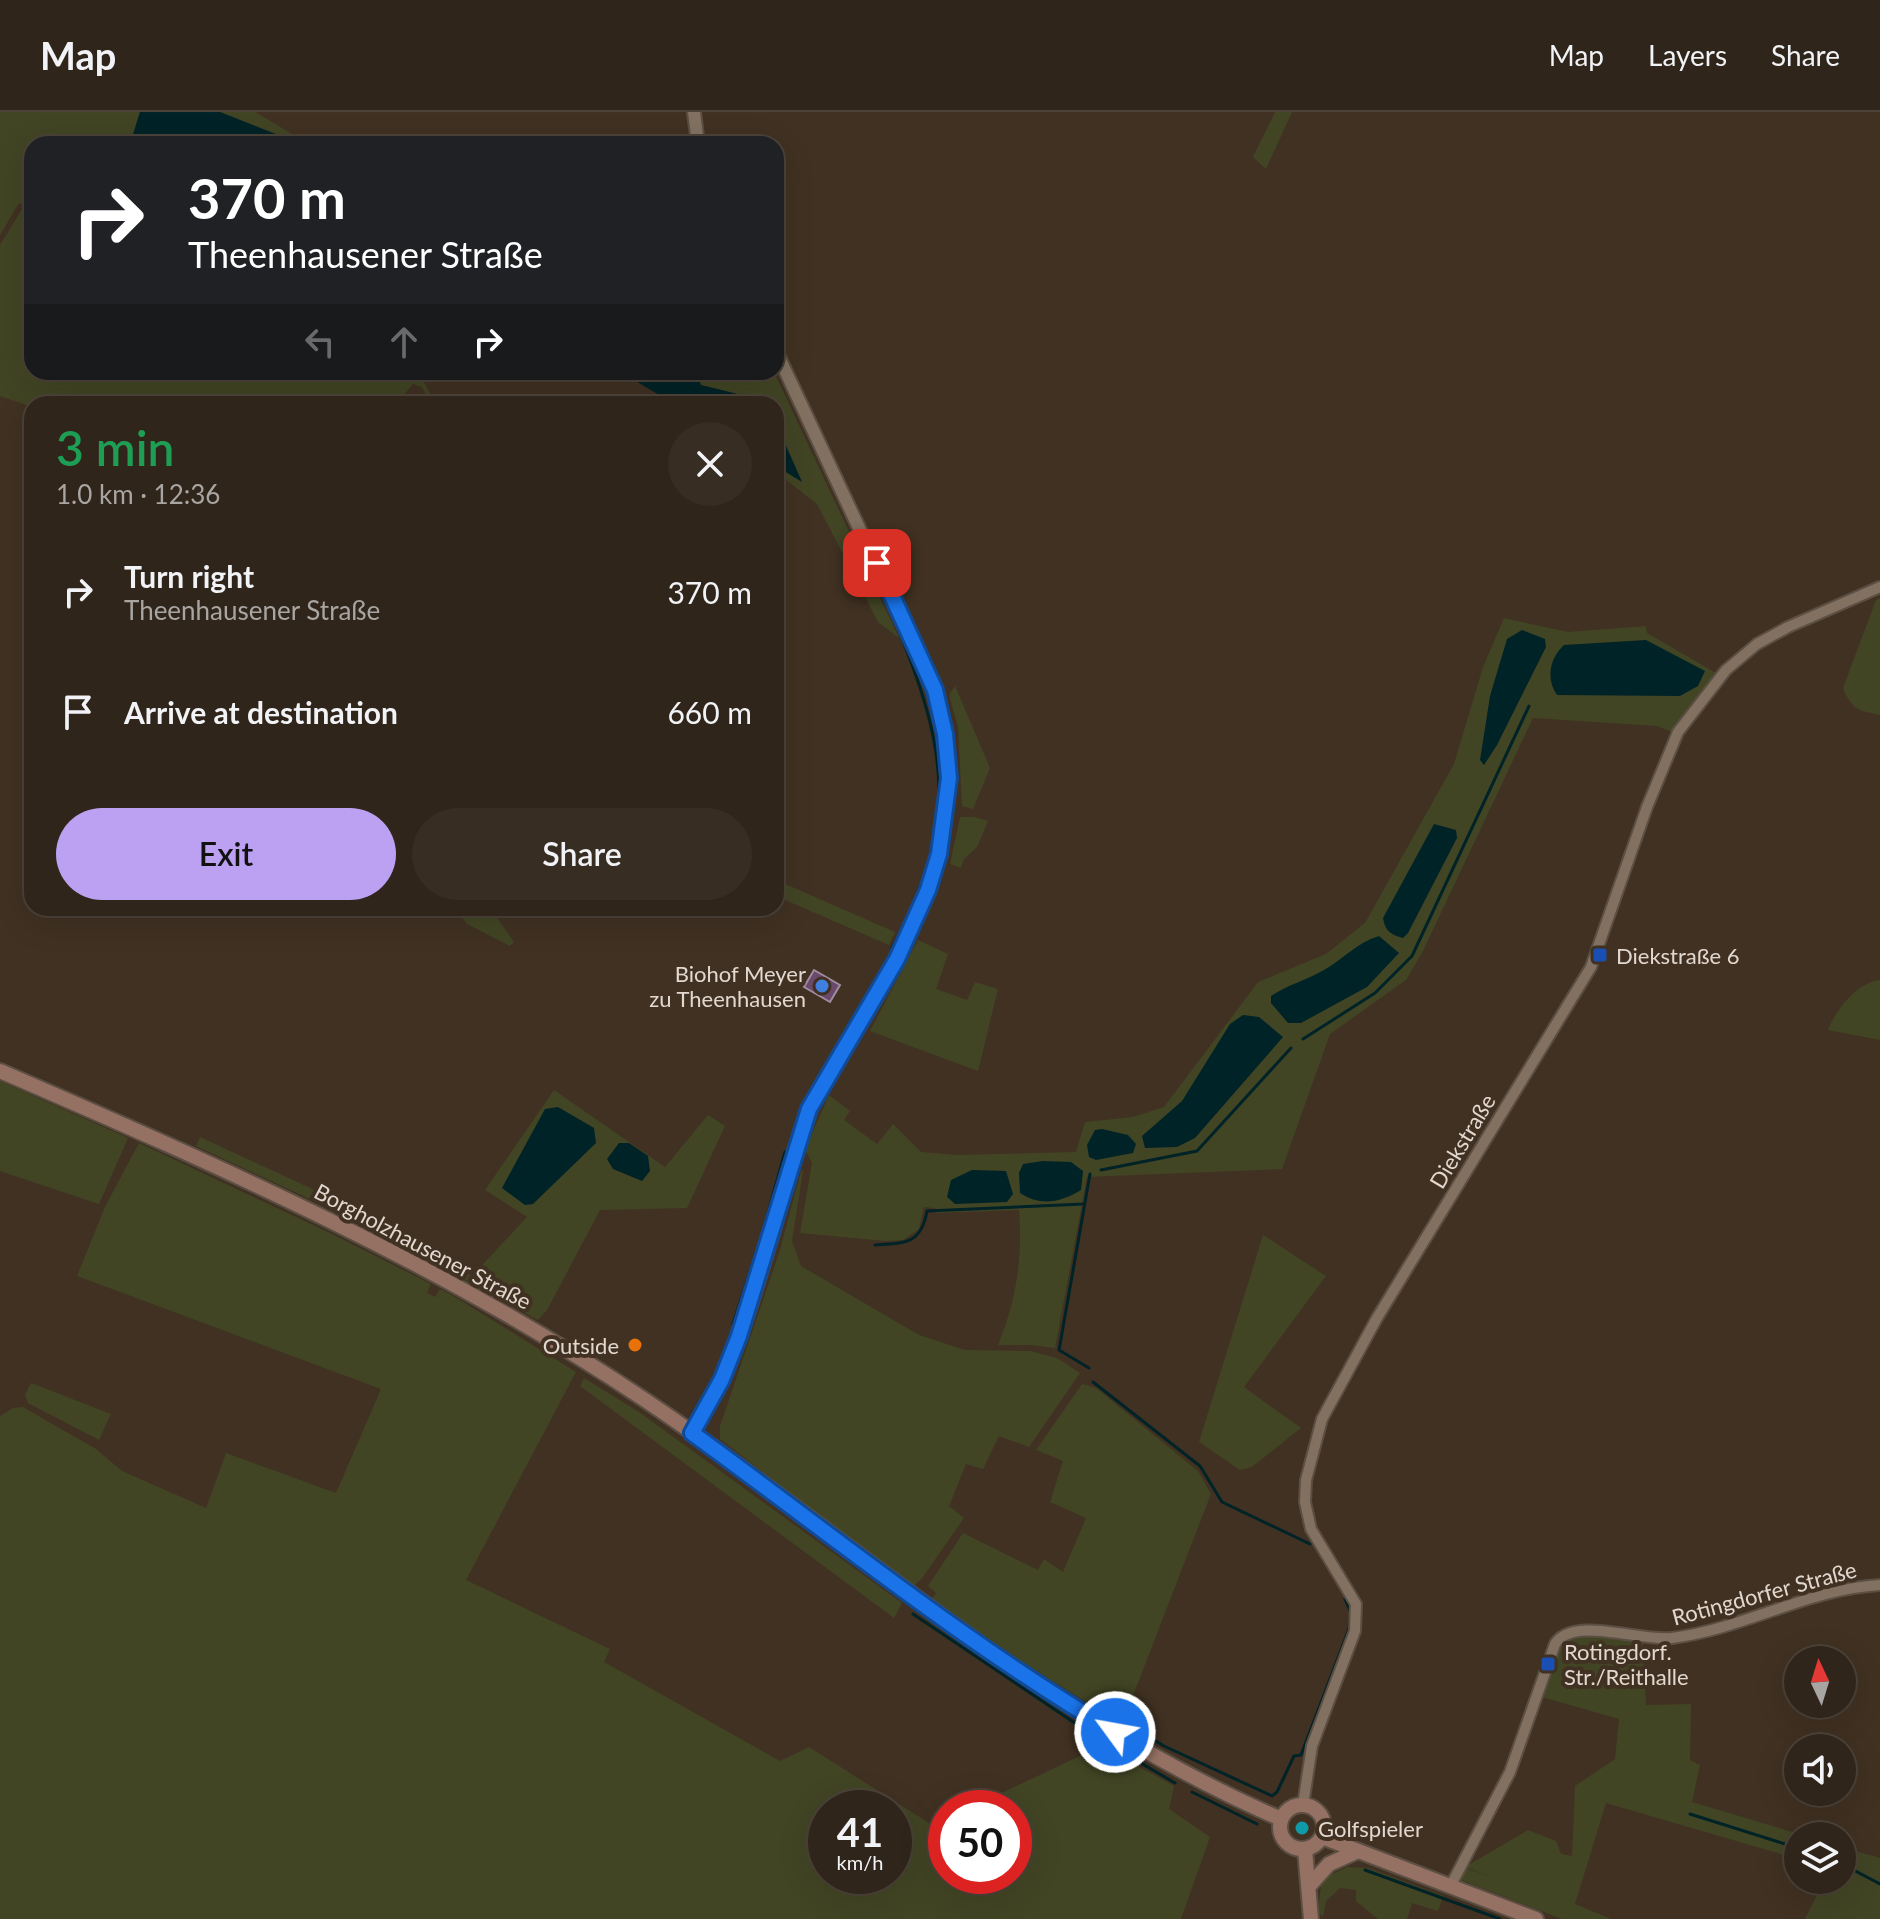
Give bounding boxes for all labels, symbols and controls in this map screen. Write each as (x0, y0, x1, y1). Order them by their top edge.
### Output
text: Map (40, 32, 116, 78)
text: Map (1549, 38, 1604, 72)
text: Layers (1648, 38, 1727, 72)
text: Share (1771, 38, 1840, 72)
text: 370 m (188, 164, 346, 231)
icon: right (56, 168, 160, 272)
text: Theenhausener Straße (188, 232, 543, 276)
icon: left (298, 320, 342, 364)
icon: ahead (382, 320, 426, 364)
icon: right (466, 320, 510, 364)
text: 3 min (56, 419, 174, 476)
button: close (668, 422, 752, 506)
text: 1.0 km · 12:36 (56, 478, 220, 510)
pin (843, 529, 911, 597)
icon: arrive (855, 541, 899, 585)
text: Turn right (124, 558, 254, 594)
icon: right (56, 570, 100, 614)
text: 370 m (667, 574, 752, 610)
text: Theenhausener Straße (124, 594, 380, 626)
icon: arrive (56, 690, 100, 734)
text: Arrive at destination (124, 694, 398, 730)
text: 660 m (667, 694, 752, 730)
button: Exit (56, 808, 396, 900)
button: Share (412, 808, 752, 900)
place label: Diekstraße 6 (1616, 942, 1740, 969)
marker: Diekstraße 6 (1591, 946, 1609, 964)
place label: Biohof Meyer zu Theenhausen (649, 960, 806, 1012)
marker: Biohof Meyer zu Theenhausen (813, 977, 831, 995)
street label: Diekstraße (1423, 1089, 1501, 1193)
street label: Borgholzhausener Straße (310, 1177, 536, 1315)
place label: Outside (543, 1332, 619, 1359)
marker: Outside (626, 1336, 644, 1354)
street label: Rotingdorfer Straße (1669, 1555, 1859, 1631)
place label: Rotingdorf. Str./Reithalle (1564, 1638, 1689, 1690)
north arrow (1784, 1646, 1856, 1718)
map controls (1784, 1646, 1856, 1894)
marker: Rotingdorf. Str./Reithalle (1539, 1655, 1557, 1673)
position arrow (1073, 1690, 1157, 1774)
button: sound (1784, 1734, 1856, 1806)
speed limit sign: 50 (928, 1790, 1032, 1894)
text: 41 (837, 1808, 883, 1856)
place label: Golfspieler (1318, 1815, 1423, 1842)
marker: Golfspieler (1293, 1819, 1311, 1837)
button: layers (1784, 1822, 1856, 1894)
text: km/h (837, 1850, 883, 1874)

